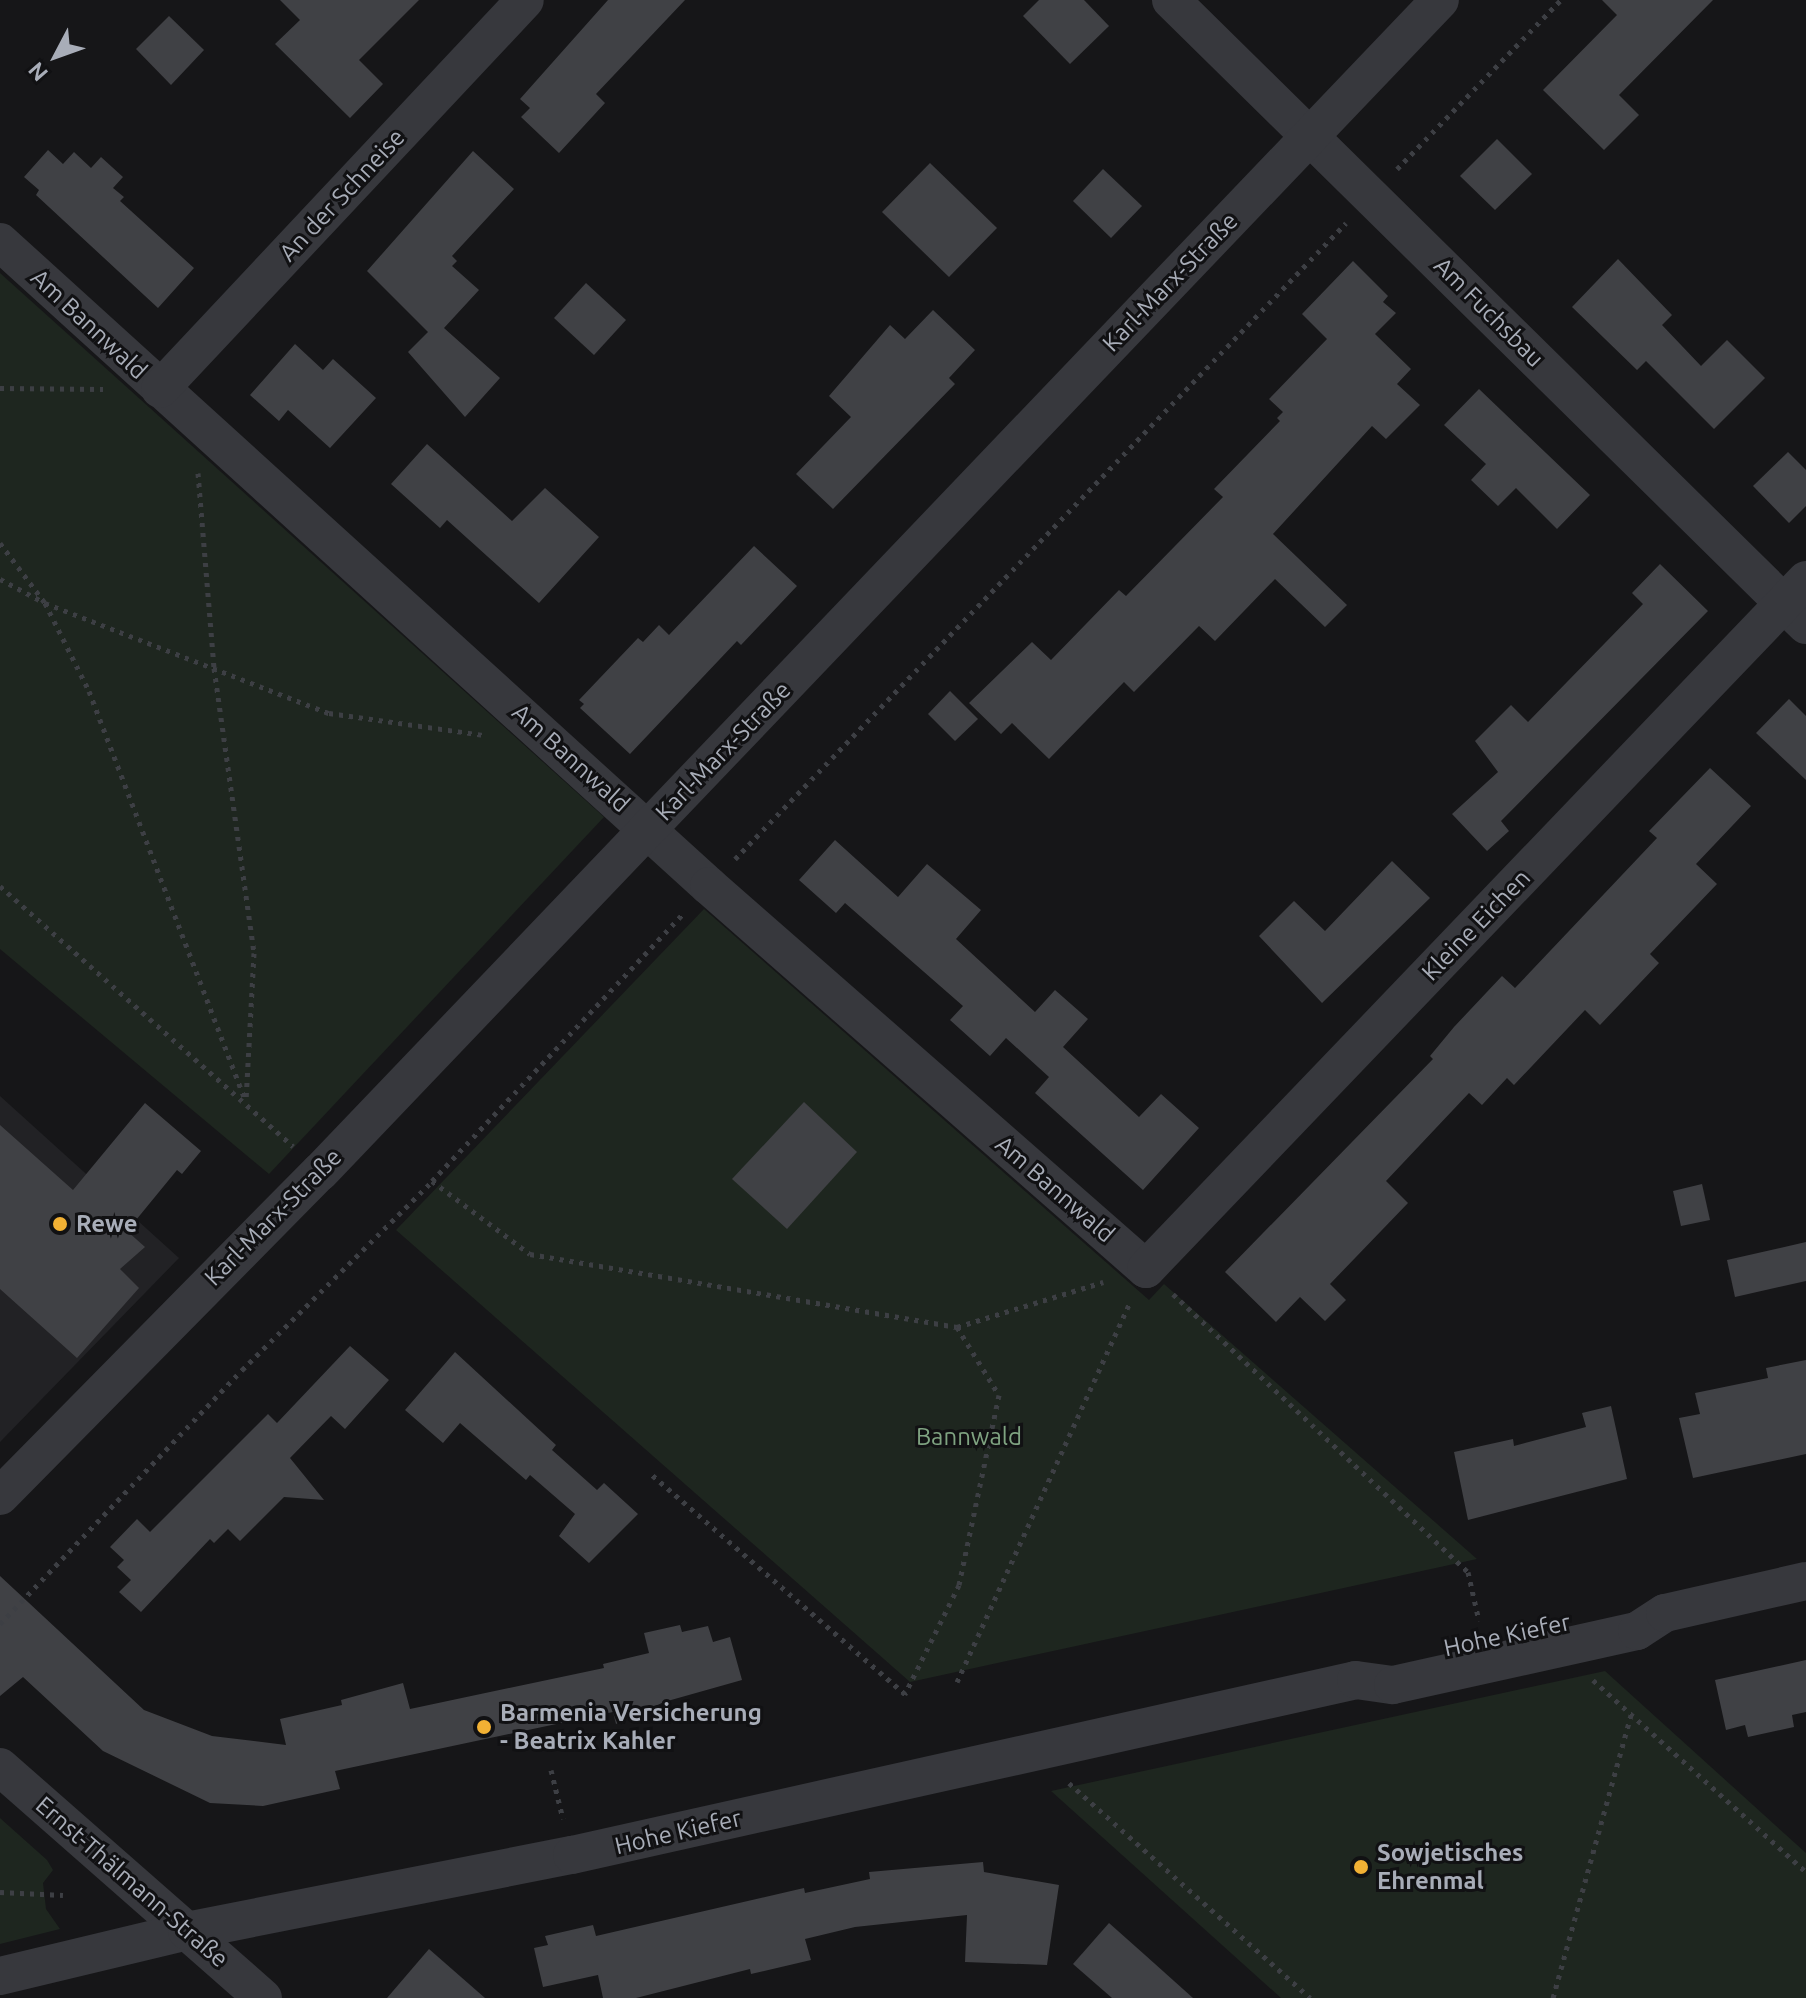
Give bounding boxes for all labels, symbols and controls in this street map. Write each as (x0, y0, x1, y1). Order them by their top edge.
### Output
north arrow (16, 16, 96, 96)
text: N (23, 58, 52, 86)
street label: An der Schneise (273, 123, 411, 267)
street label: Karl-Marx-Straße (1096, 207, 1244, 357)
street label: Am Fuchsbau (1428, 251, 1550, 373)
street label: Am Bannwald (25, 263, 153, 385)
street label: Karl-Marx-Straße (649, 676, 797, 826)
street label: Am Bannwald (506, 698, 636, 818)
street label: Kleine Eichen (1416, 863, 1536, 987)
street label: Am Bannwald (990, 1130, 1120, 1248)
street label: Karl-Marx-Straße (198, 1142, 348, 1292)
place label: Rewe (76, 1210, 137, 1238)
marker: Rewe (51, 1215, 69, 1233)
park label: Bannwald (916, 1423, 1022, 1451)
street label: Hohe Kiefer (1441, 1608, 1573, 1662)
place label: Barmenia Versicherung - Beatrix Kahler (500, 1699, 762, 1755)
marker: Barmenia Versicherung - Beatrix Kahler (475, 1718, 493, 1736)
street label: Ernst-Thälmann-Straße (30, 1791, 234, 1973)
street label: Hohe Kiefer (612, 1803, 744, 1861)
place label: Sowjetisches Ehrenmal (1377, 1839, 1523, 1895)
marker: Sowjetisches Ehrenmal (1352, 1858, 1370, 1876)

